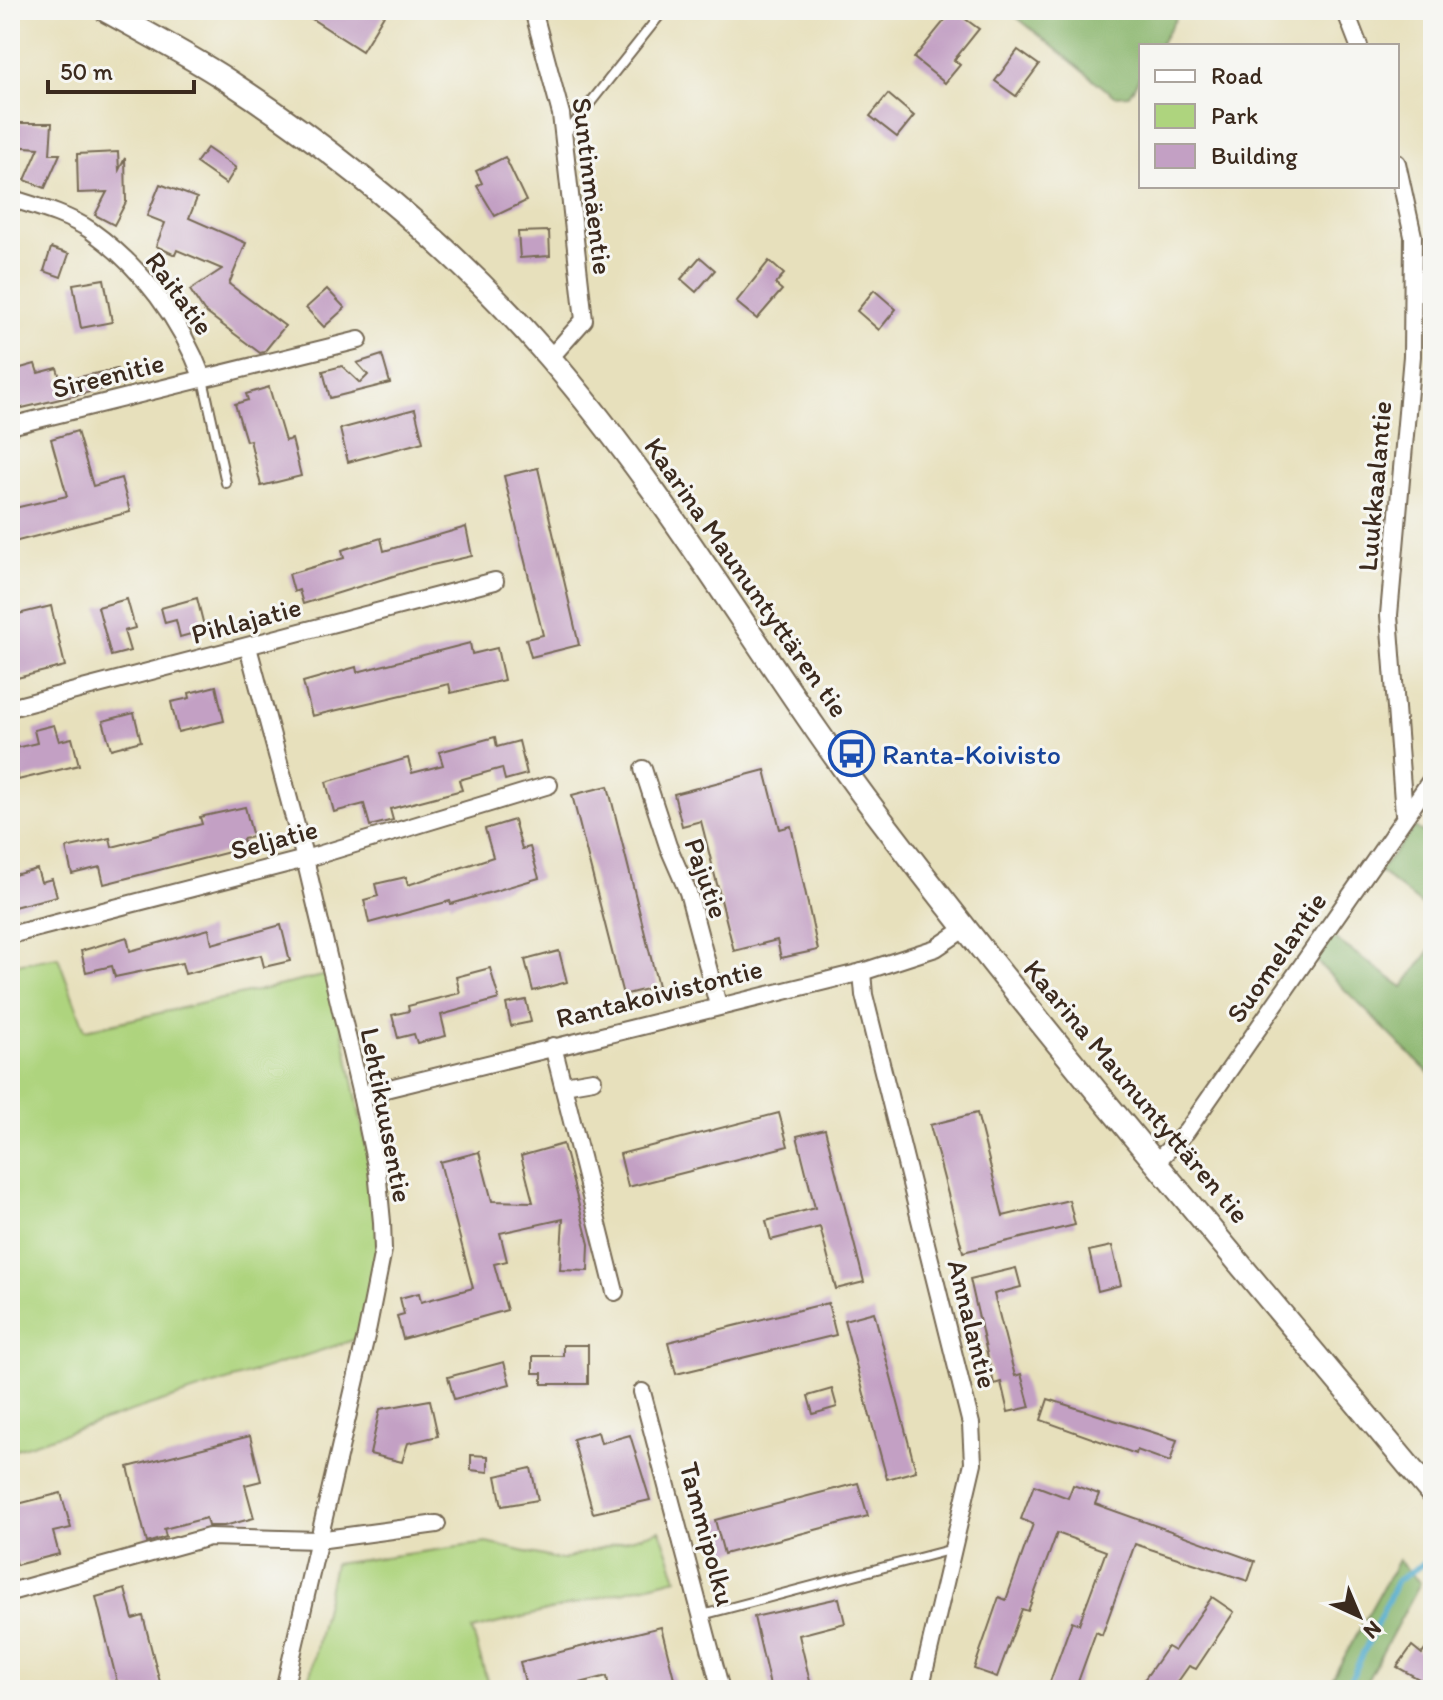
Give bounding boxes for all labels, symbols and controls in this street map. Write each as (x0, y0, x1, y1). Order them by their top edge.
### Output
scale bar (48, 44, 194, 94)
legend (1139, 44, 1399, 188)
text: 50 m (60, 57, 113, 86)
text: Road (1211, 61, 1263, 90)
street label: Suntinmäentie (565, 96, 621, 276)
text: Park (1211, 101, 1258, 130)
text: Building (1211, 141, 1298, 170)
street label: Raitatie (138, 245, 222, 341)
street label: Sireenitie (49, 345, 167, 405)
street label: Luukkaalantie (1350, 399, 1398, 573)
street label: Kaarina Maununtyttären tie (637, 430, 857, 724)
street label: Pihlajatie (187, 589, 305, 651)
bus stop icon: Ranta-Koivisto (827, 730, 875, 778)
place label: Ranta-Koivisto (882, 737, 1061, 771)
street label: Seljatie (227, 811, 321, 867)
street label: Pajutie (677, 833, 737, 923)
street label: Suomelantie (1218, 885, 1334, 1029)
street label: Rantakoivistontie (552, 951, 766, 1035)
street label: Kaarina Maununtyttären tie (1017, 952, 1257, 1230)
street label: Lehtikuusentie (353, 1025, 421, 1205)
street label: Annalantie (941, 1256, 1005, 1392)
street label: Tammipolku (672, 1458, 744, 1610)
north arrow (1319, 1576, 1399, 1656)
text: N (1358, 1615, 1387, 1645)

